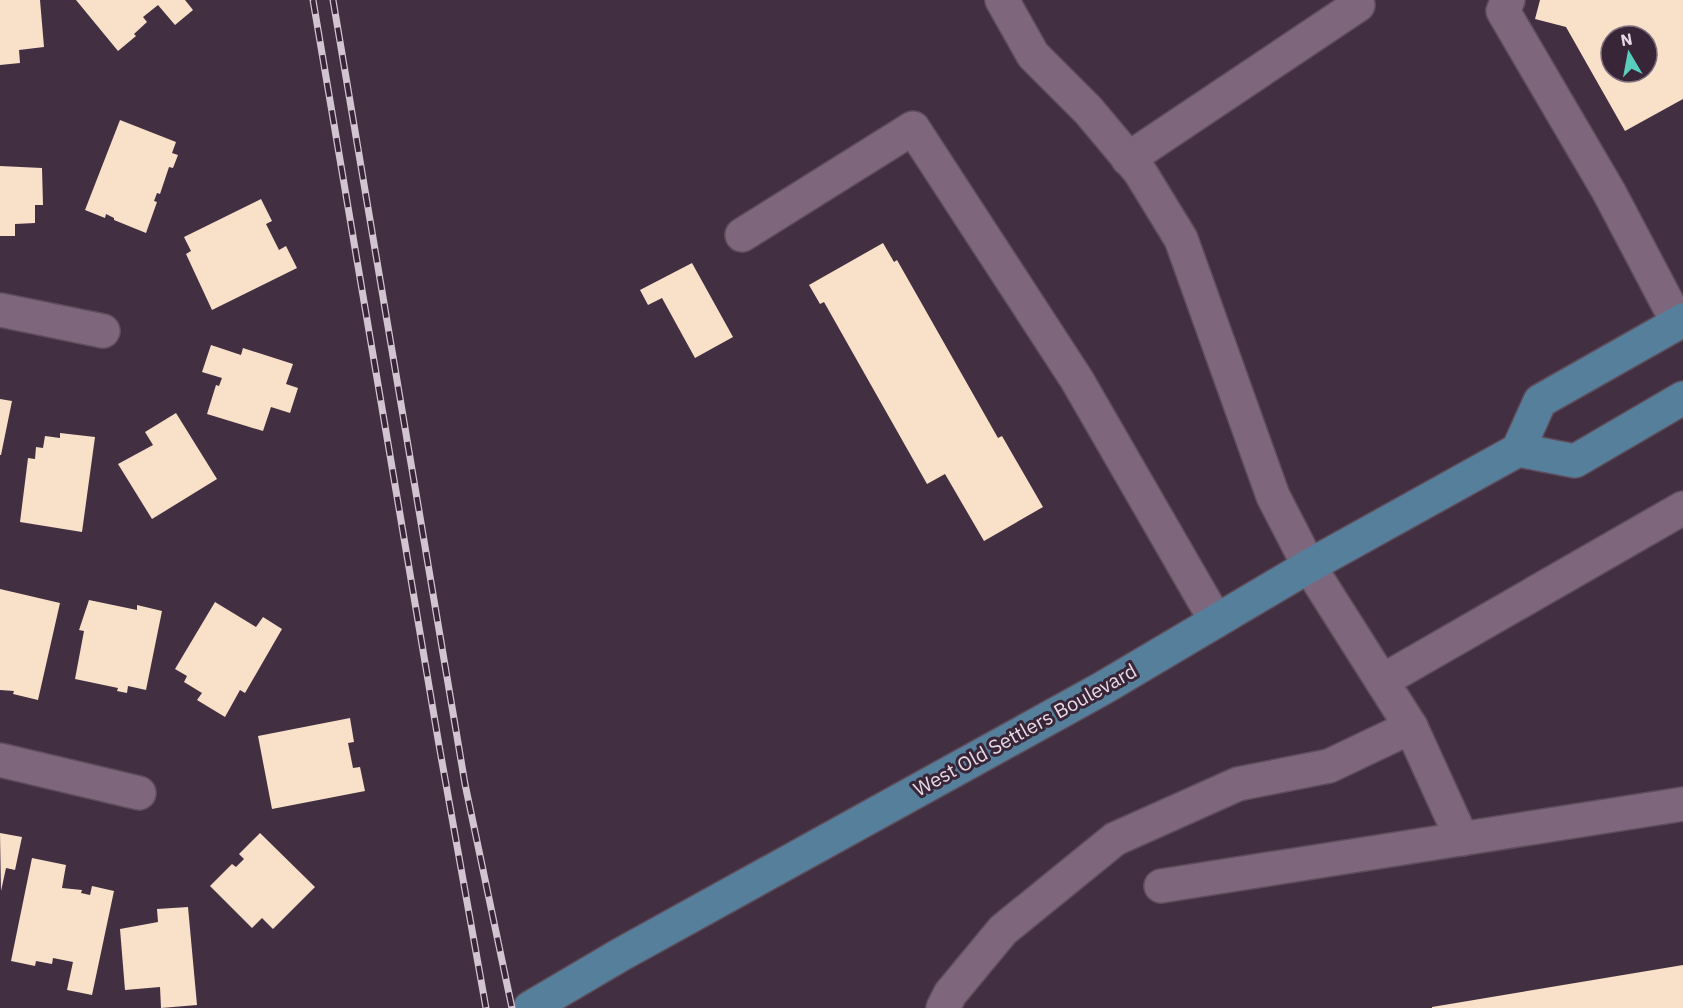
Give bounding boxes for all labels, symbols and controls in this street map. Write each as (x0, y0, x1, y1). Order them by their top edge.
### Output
north arrow (1599, 24, 1659, 84)
text: N (1619, 28, 1634, 50)
street label: West Old Settlers Boulevard (908, 657, 1141, 802)

